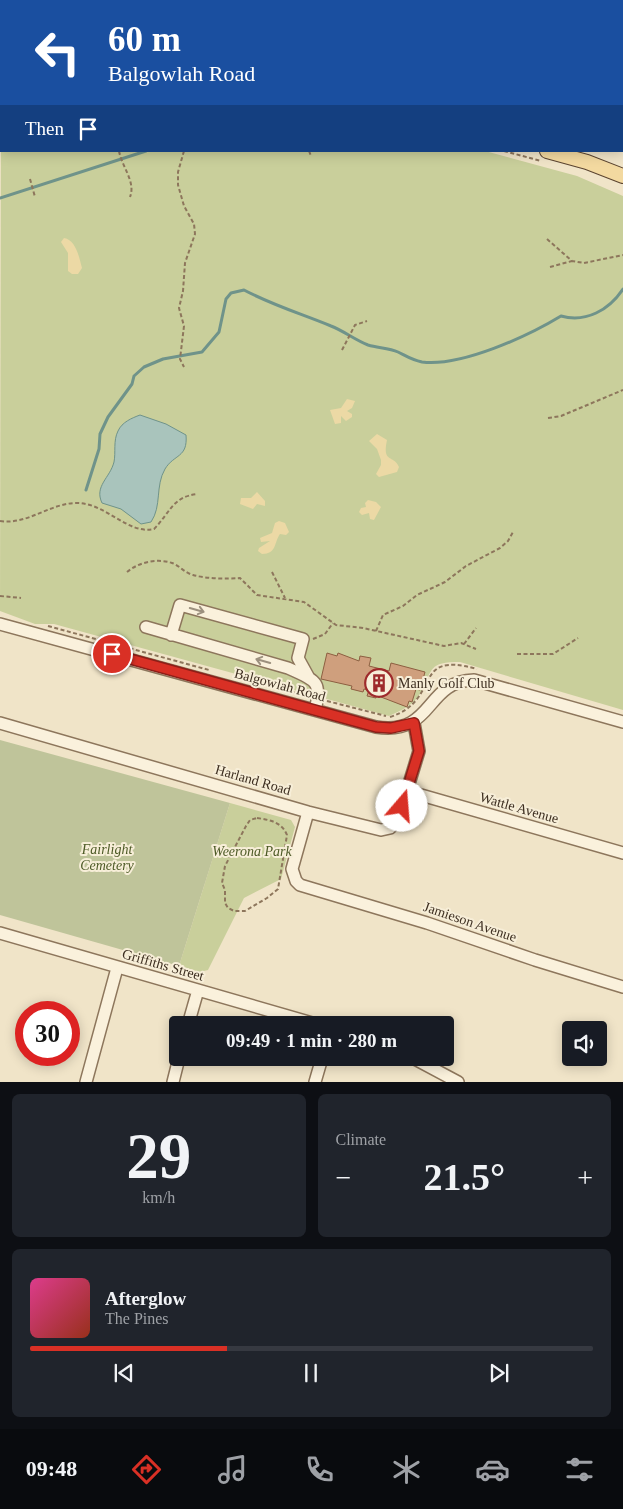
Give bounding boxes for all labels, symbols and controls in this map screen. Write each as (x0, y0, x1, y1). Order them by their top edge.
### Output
icon: left (25, 20, 90, 85)
text: 60 m (108, 20, 181, 59)
text: Balgowlah Road (108, 61, 255, 86)
icon: arrive (74, 115, 102, 143)
text: Then (25, 118, 64, 139)
one-way arrow (189, 605, 205, 615)
pin (91, 633, 133, 675)
icon: arrive (98, 640, 126, 668)
one-way arrow (256, 656, 272, 666)
street label: Balgowlah Road (233, 666, 327, 704)
building icon: Manly Golf Club (364, 668, 394, 698)
place label: Manly Golf Club (398, 676, 494, 691)
street label: Harland Road (213, 762, 293, 798)
position arrow (375, 779, 427, 831)
street label: Wattle Avenue (478, 790, 560, 826)
park label: Fairlight Cemetery (80, 842, 135, 873)
park label: Weerona Park (212, 844, 293, 859)
street label: Jamieson Avenue (422, 899, 518, 945)
street label: Griffiths Street (120, 946, 206, 984)
speed limit sign: 30 (15, 1001, 80, 1066)
map controls (562, 1021, 607, 1066)
button: sound (562, 1021, 607, 1066)
text: 09:49 · 1 min · 280 m (226, 1030, 397, 1051)
text: 29 (126, 1120, 191, 1192)
text: Climate (336, 1131, 386, 1148)
text: 21.5° (423, 1156, 505, 1198)
text: − (336, 1162, 351, 1193)
text: + (577, 1162, 593, 1193)
text: km/h (142, 1189, 175, 1206)
text: Afterglow (105, 1288, 186, 1309)
text: The Pines (105, 1310, 169, 1327)
icon: previous (110, 1359, 138, 1387)
icon: pause (297, 1359, 325, 1387)
icon: next (485, 1359, 513, 1387)
icon: directions (129, 1452, 164, 1487)
icon: music (215, 1452, 250, 1487)
icon: phone (302, 1452, 337, 1487)
icon: climate (389, 1452, 424, 1487)
icon: car (475, 1452, 510, 1487)
icon: filters (562, 1452, 597, 1487)
text: 09:48 (26, 1456, 77, 1481)

